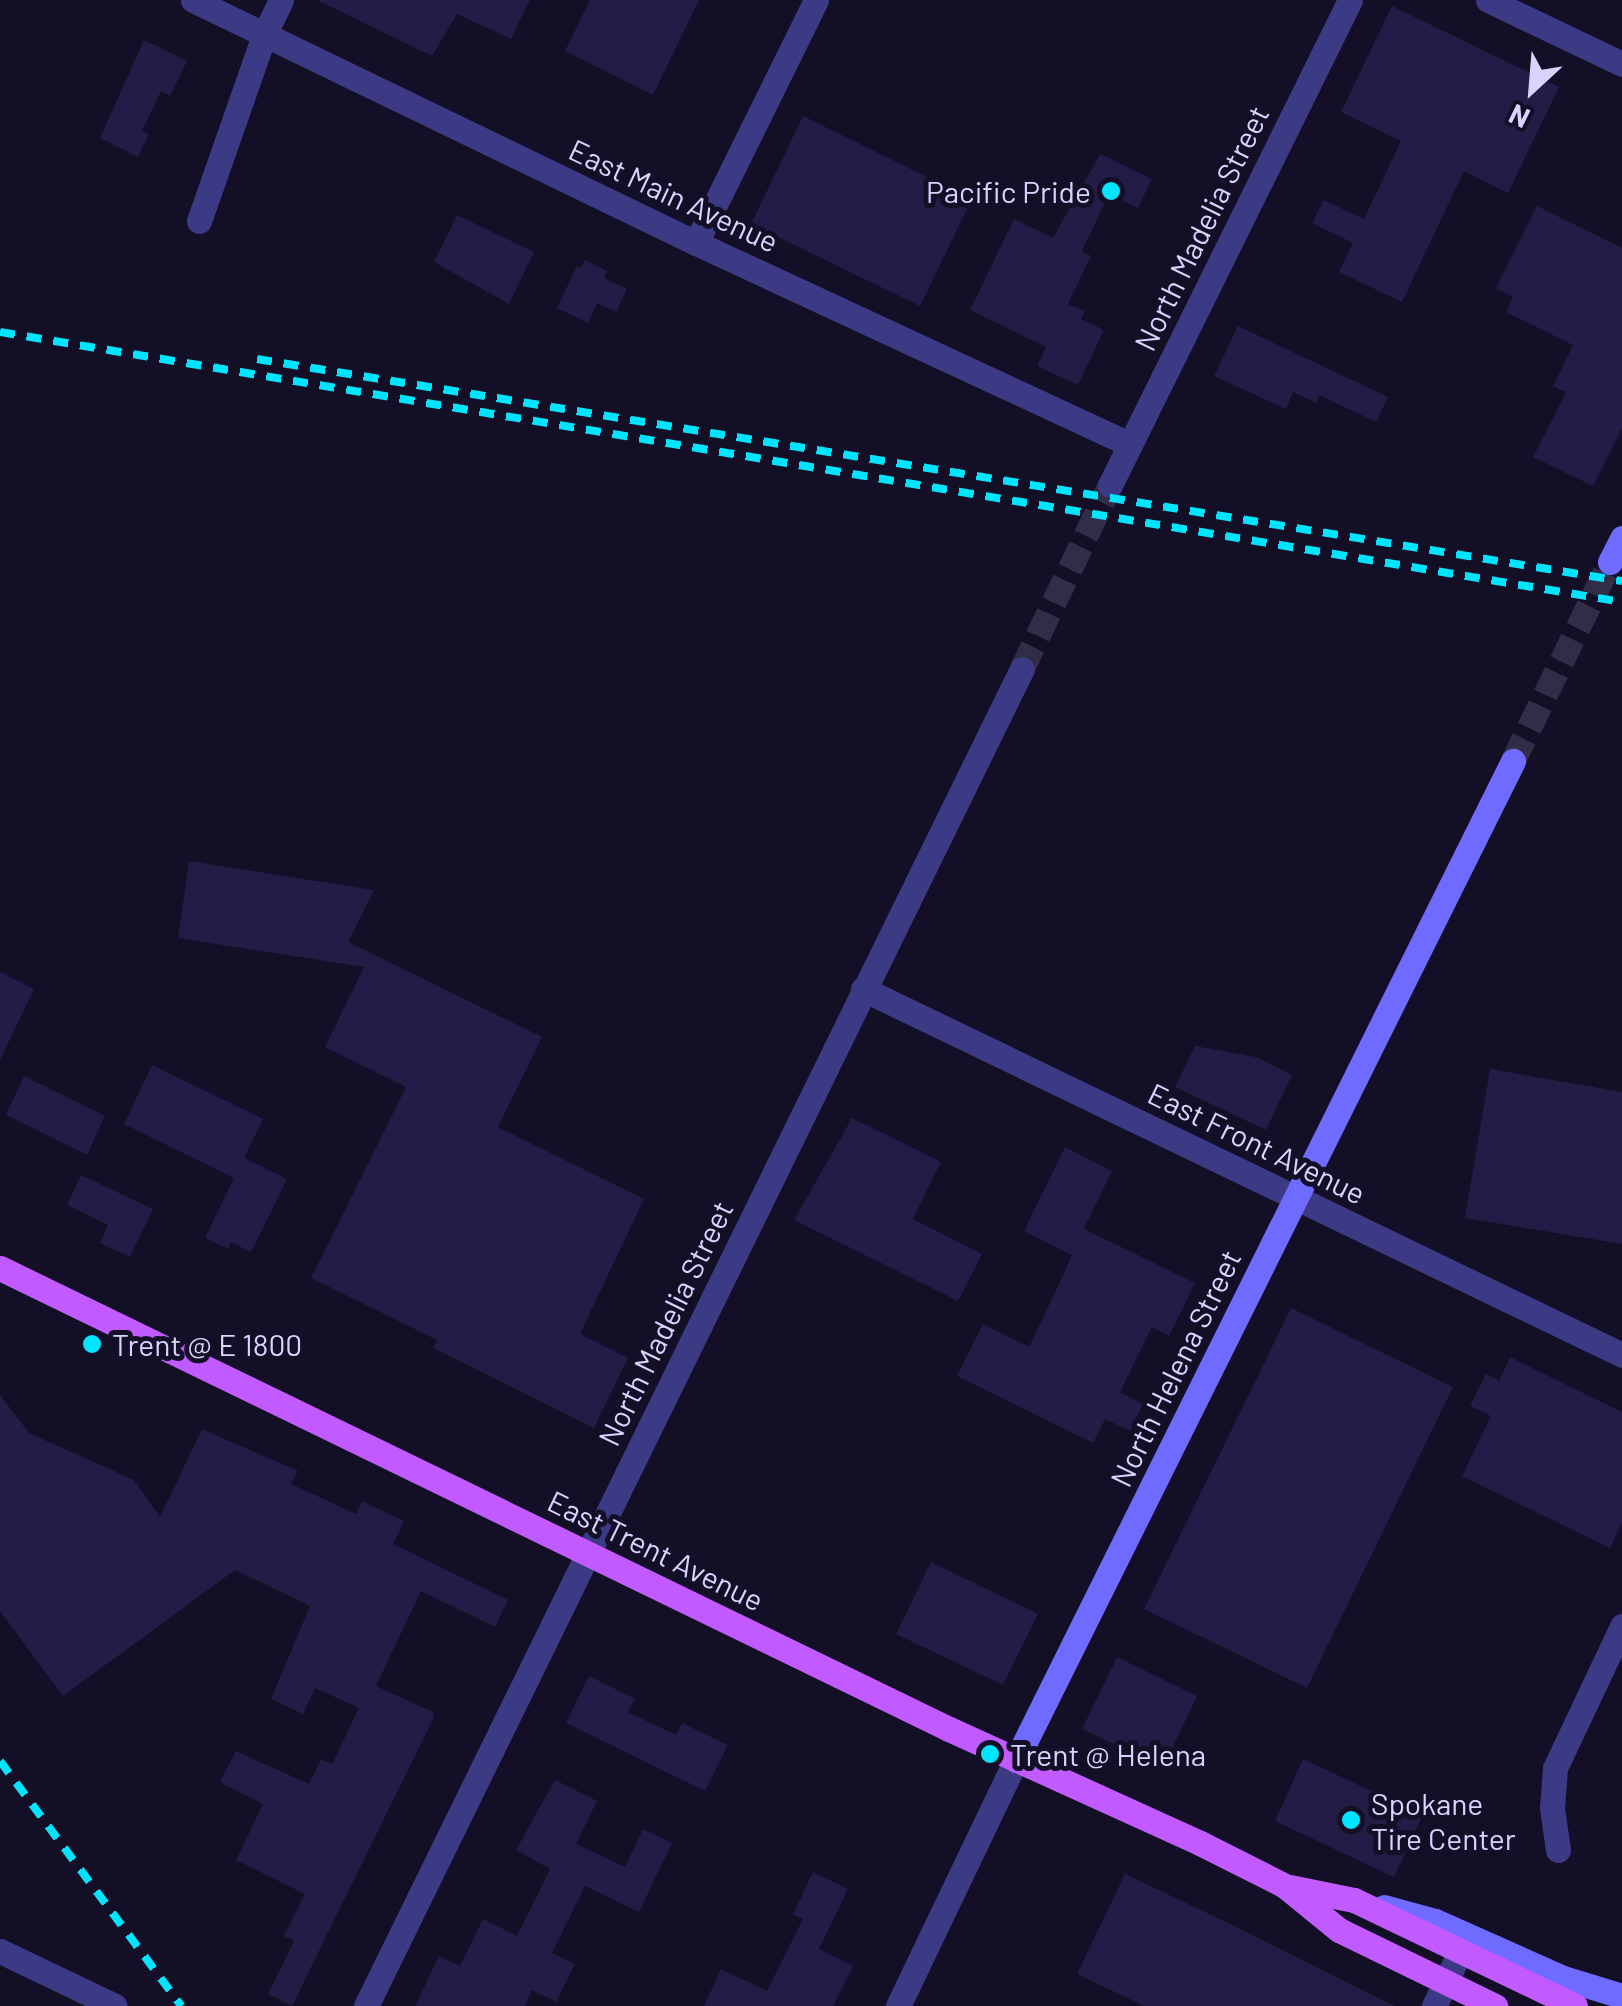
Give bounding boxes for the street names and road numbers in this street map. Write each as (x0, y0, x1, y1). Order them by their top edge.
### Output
street label: North Madelia Street (1126, 100, 1276, 356)
street label: East Main Avenue (564, 131, 784, 259)
street label: East Front Avenue (1143, 1075, 1371, 1211)
street label: North Madelia Street (590, 1195, 740, 1451)
street label: North Helena Street (1102, 1244, 1248, 1492)
street label: East Trent Avenue (542, 1482, 770, 1618)

